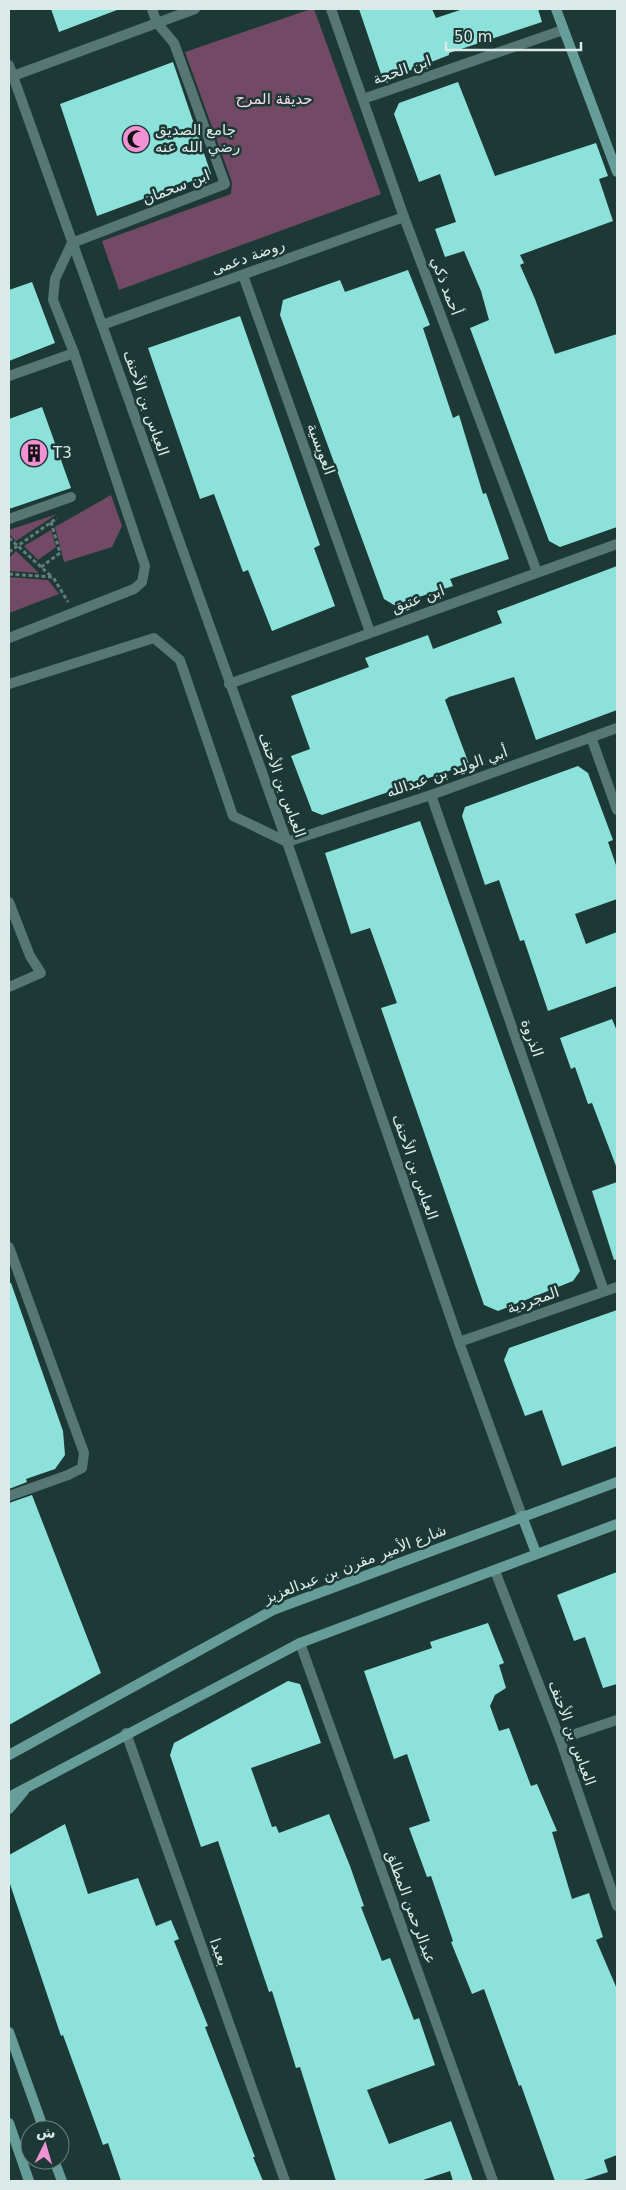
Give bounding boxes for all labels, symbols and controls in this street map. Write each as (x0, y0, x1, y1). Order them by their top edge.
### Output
scale bar (446, 20, 581, 52)
text: 50 m (454, 28, 492, 46)
street label: ابن الحجة (370, 52, 434, 88)
park label: حديقة المرح (235, 90, 313, 108)
place label: جامع الصديق رضي الله عنه (155, 121, 240, 157)
mosque icon: جامع الصديق رضي الله عنه (121, 124, 151, 154)
street label: ابن سحمان (140, 166, 212, 208)
street label: روضة دعمى (209, 235, 287, 279)
street label: أحمد ذكي (426, 254, 466, 318)
street label: العباس بن الأحنف (119, 347, 173, 458)
street label: العويسية (303, 421, 339, 477)
building icon: T3 (19, 438, 49, 468)
place label: T3 (52, 444, 72, 462)
street label: ابن عتيق (389, 581, 447, 617)
street label: العباس بن الأحنف (255, 730, 310, 840)
street label: أبي الوليد بن عبدالله (384, 742, 510, 802)
street label: الذروة (517, 1017, 547, 1059)
street label: العباس بن الأحنف (388, 1111, 442, 1222)
street label: المجردية (504, 1283, 562, 1317)
street label: شارع الأمير مقرن بن عبدالعزيز (260, 1520, 449, 1608)
street label: العباس بن الأحنف (545, 1678, 600, 1788)
street label: عبدالرحمن المطلق (382, 1848, 440, 1966)
street label: بعبدا (206, 1936, 232, 1968)
north arrow (20, 2120, 70, 2170)
text: ش (36, 2123, 56, 2141)

